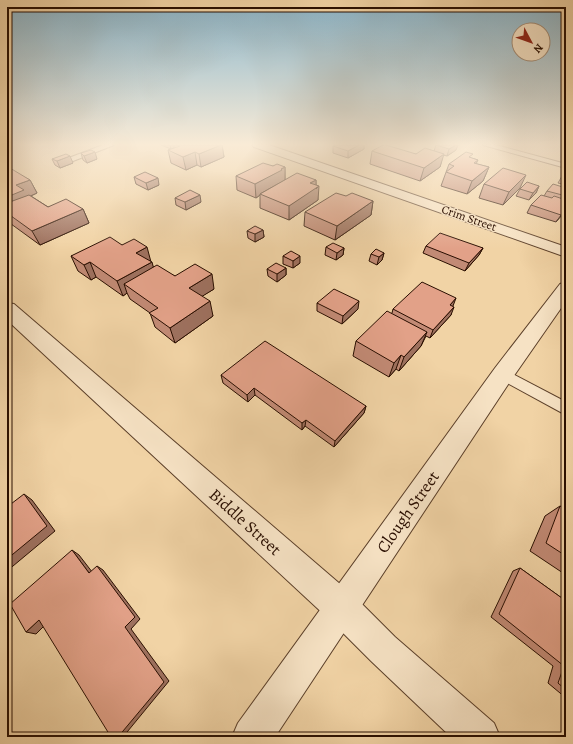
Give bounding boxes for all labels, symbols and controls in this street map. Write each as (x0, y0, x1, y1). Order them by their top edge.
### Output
north arrow (511, 22, 551, 62)
text: N (530, 40, 546, 56)
street label: Crim Street (439, 201, 499, 235)
street label: Clough Street (371, 466, 445, 558)
street label: Biddle Street (204, 483, 286, 561)

